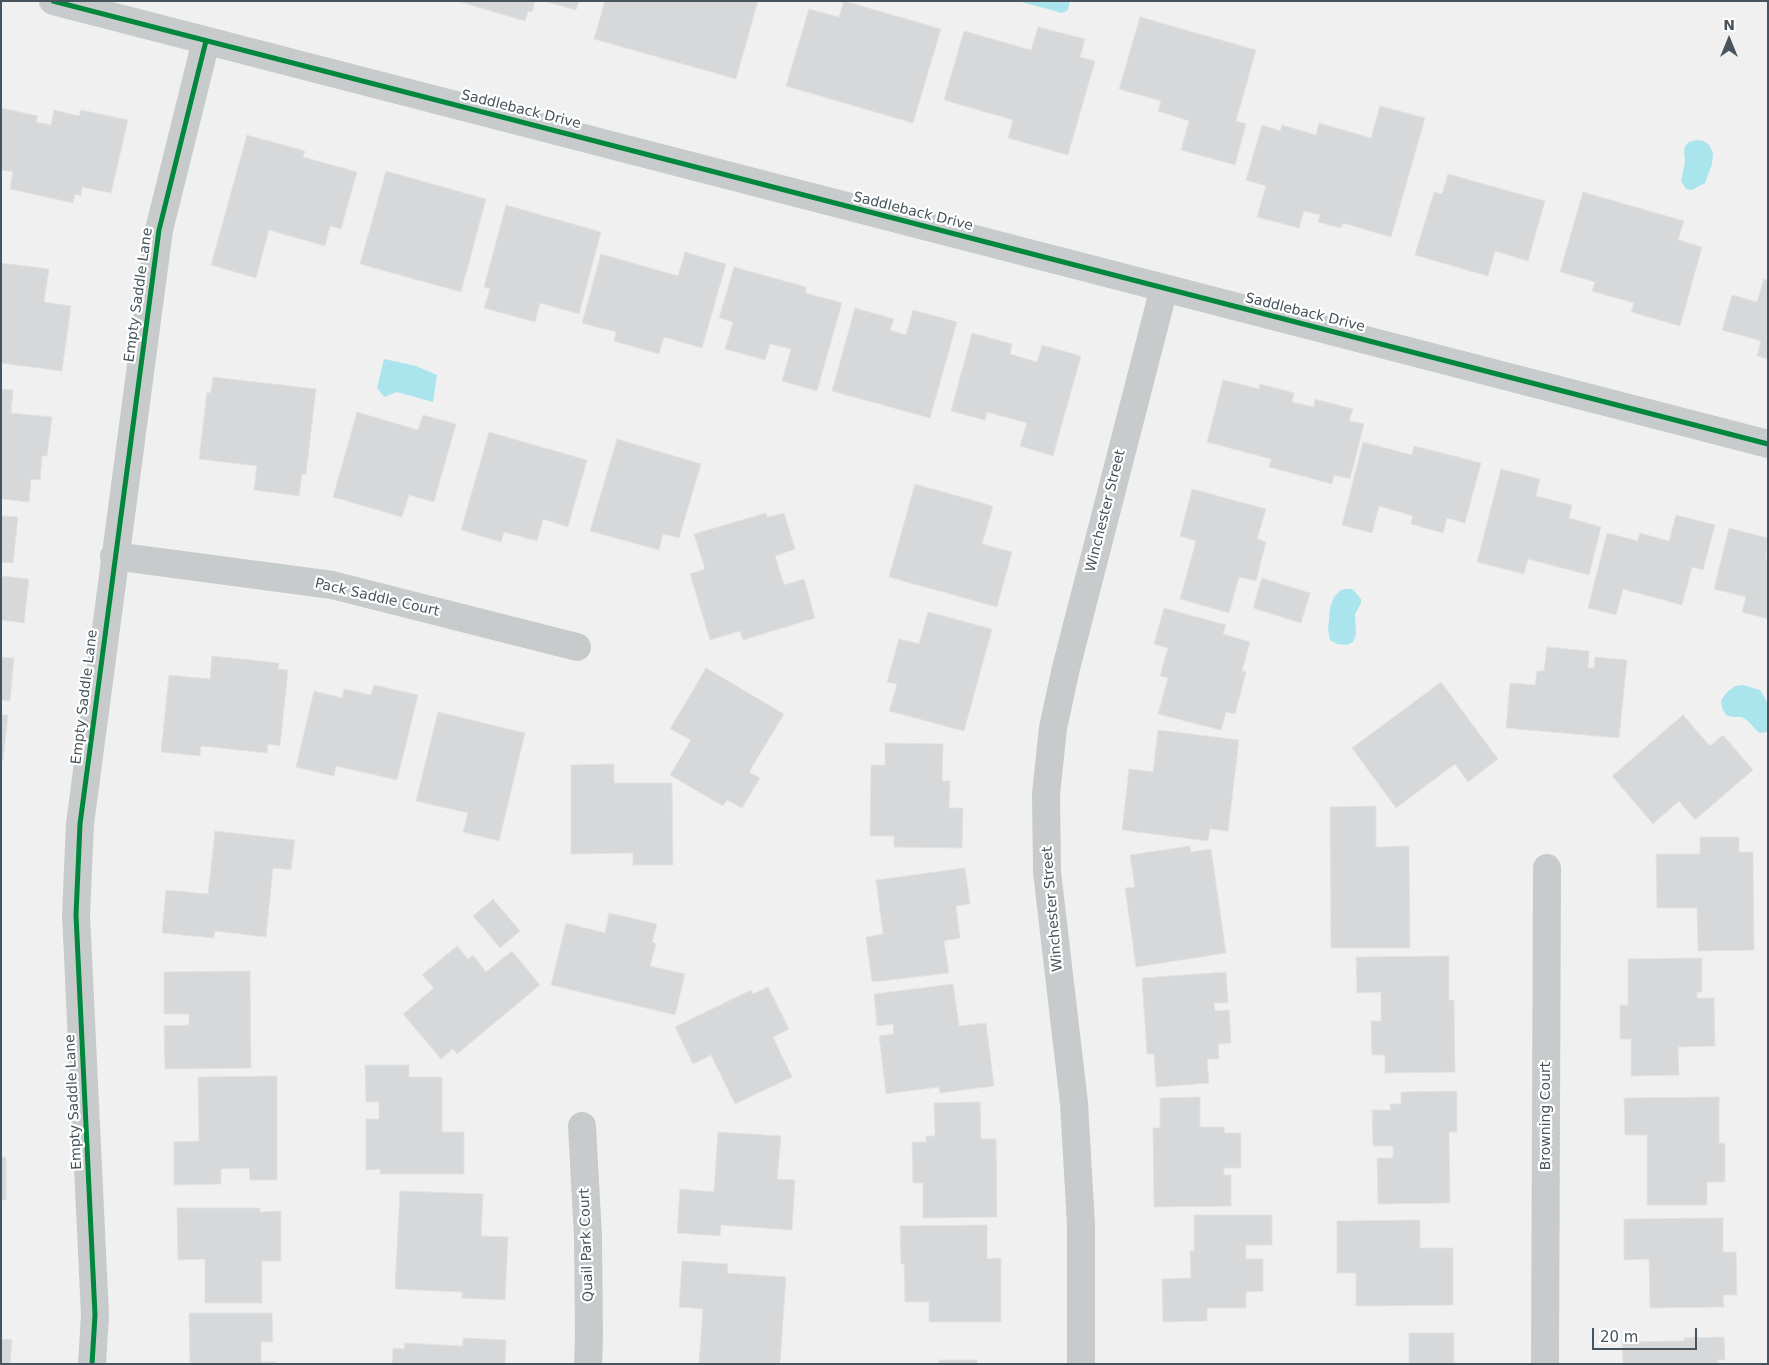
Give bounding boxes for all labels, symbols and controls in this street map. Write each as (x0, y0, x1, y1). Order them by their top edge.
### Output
north arrow (1704, 15, 1754, 65)
text: N (1723, 17, 1735, 33)
street label: Saddleback Drive (459, 87, 583, 133)
street label: Saddleback Drive (851, 189, 975, 235)
street label: Empty Saddle Lane (121, 227, 157, 363)
street label: Saddleback Drive (1243, 290, 1367, 336)
street label: Winchester Street (1083, 448, 1129, 574)
street label: Pack Saddle Court (313, 575, 441, 621)
street label: Empty Saddle Lane (68, 629, 102, 765)
street label: Winchester Street (1039, 846, 1067, 972)
street label: Empty Saddle Lane (62, 1034, 86, 1170)
street label: Browning Court (1538, 1062, 1554, 1170)
street label: Quail Park Court (577, 1188, 597, 1302)
scale bar (1594, 1318, 1699, 1350)
text: 20 m (1600, 1328, 1638, 1346)

